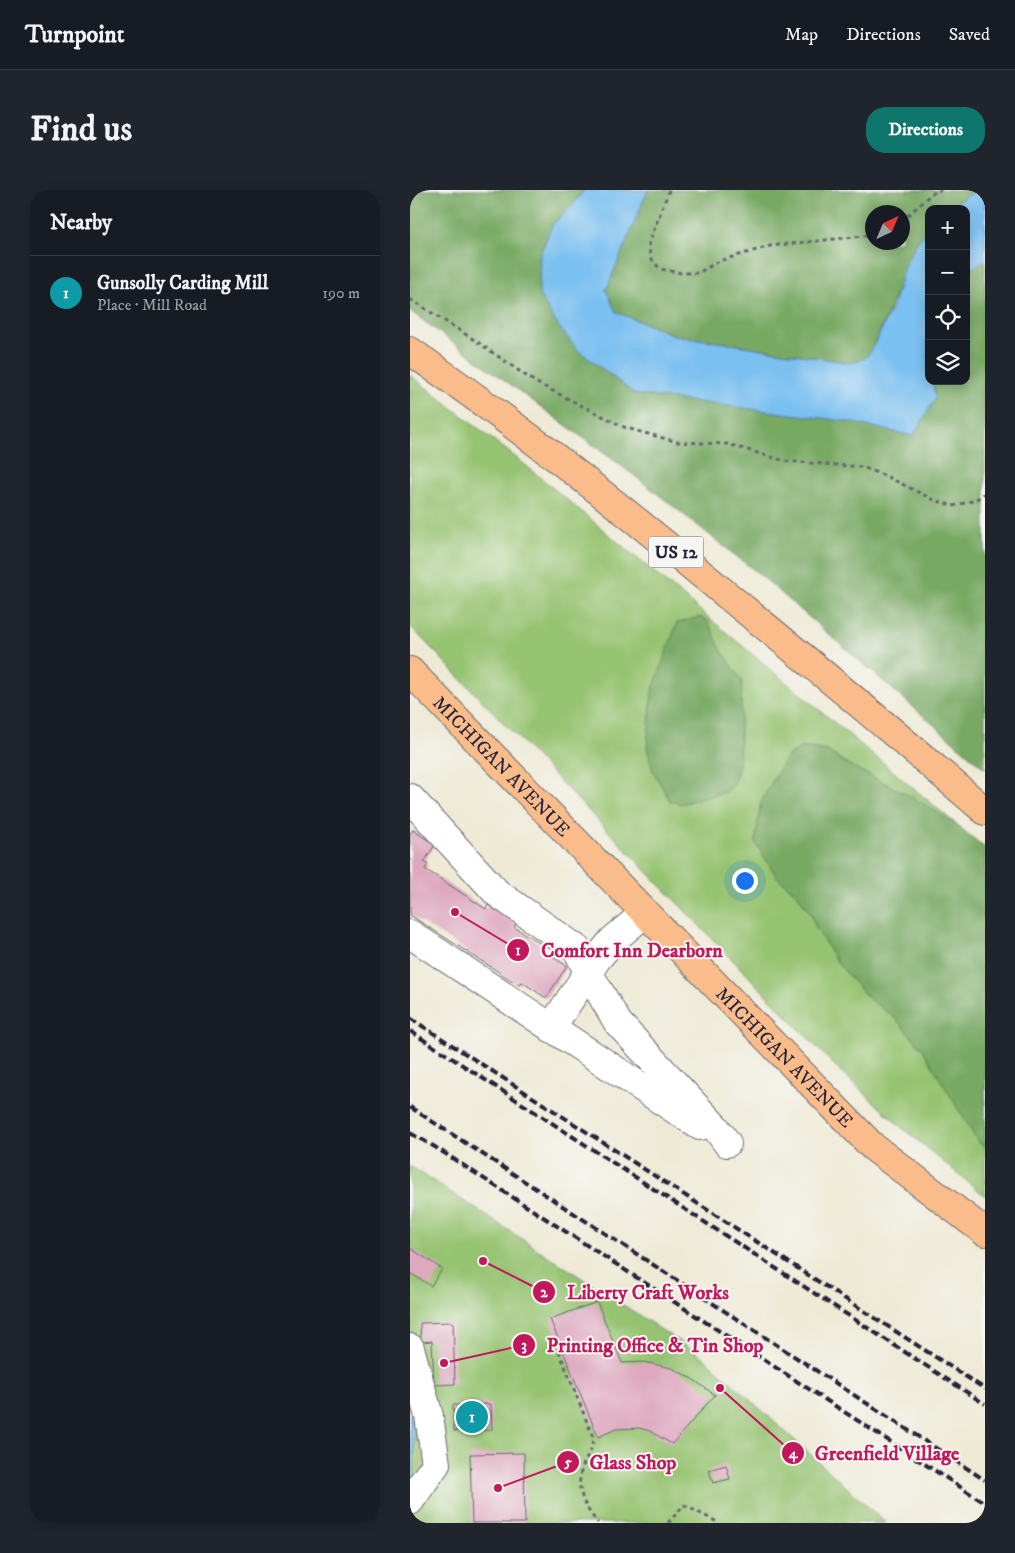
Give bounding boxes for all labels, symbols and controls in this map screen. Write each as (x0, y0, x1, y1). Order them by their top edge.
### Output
text: Turnpoint (25, 20, 124, 50)
text: Map (785, 24, 818, 46)
text: Directions (846, 24, 921, 46)
text: Saved (949, 24, 990, 46)
button: Directions (866, 107, 985, 153)
text: Find us (30, 108, 132, 152)
north arrow (865, 205, 910, 250)
map controls (925, 205, 970, 385)
button: + (925, 205, 970, 250)
text: Nearby (50, 210, 112, 236)
button: − (925, 250, 970, 295)
text: Gunsolly Carding Mill (97, 272, 268, 295)
text: 1 (63, 283, 69, 303)
text: 190 m (322, 283, 360, 303)
text: Place · Mill Road (97, 295, 207, 315)
button: locate (925, 295, 970, 340)
button: layers (925, 340, 970, 385)
road number: US 12 (648, 537, 704, 568)
street label: MICHIGAN AVENUE (427, 692, 574, 842)
your location (732, 868, 758, 894)
callout: Comfort Inn Dearborn (506, 932, 733, 967)
text: Comfort Inn Dearborn (541, 939, 723, 964)
text: 1 (515, 941, 521, 960)
street label: MICHIGAN AVENUE (711, 983, 858, 1133)
callout: Liberty Craft Works (532, 1274, 739, 1309)
text: Liberty Craft Works (567, 1281, 729, 1306)
text: 2 (540, 1283, 548, 1302)
callout: Printing Office & Tin Shop (511, 1327, 773, 1362)
text: Printing Office & Tin Shop (547, 1334, 763, 1359)
text: 3 (521, 1336, 527, 1355)
pin: 1 (456, 1398, 488, 1436)
callout: Greenfield Village (780, 1436, 970, 1471)
text: Greenfield Village (815, 1442, 960, 1467)
text: 4 (788, 1444, 799, 1463)
callout: Glass Shop (555, 1445, 687, 1480)
text: Glass Shop (590, 1451, 676, 1476)
text: 5 (563, 1453, 572, 1472)

